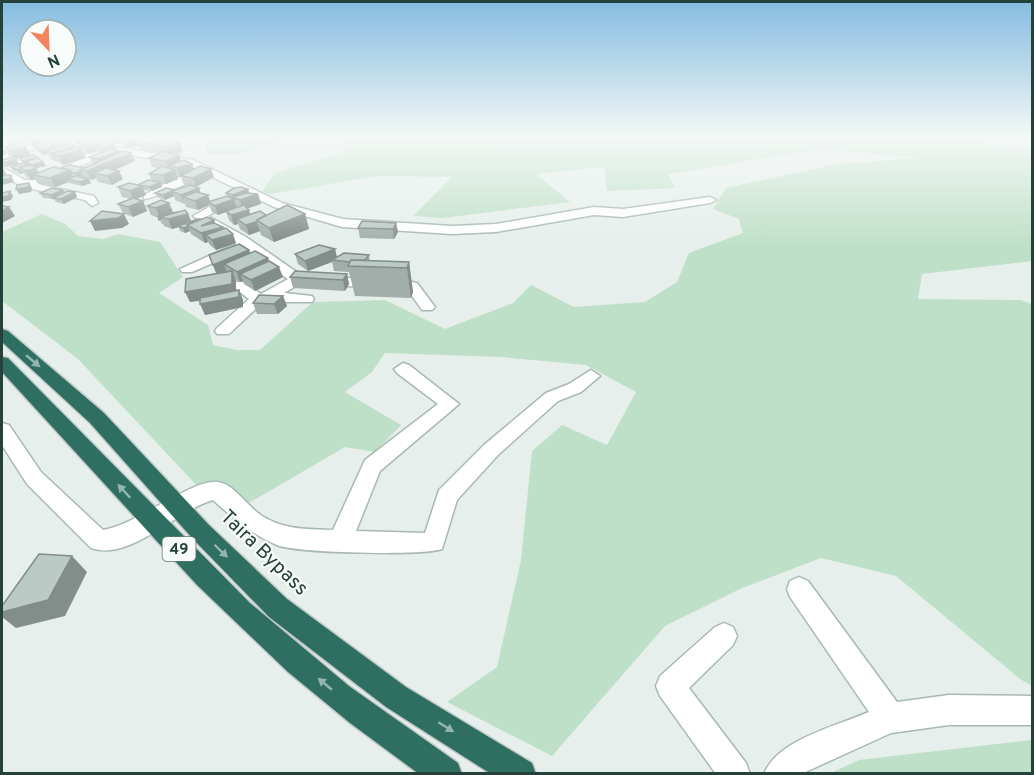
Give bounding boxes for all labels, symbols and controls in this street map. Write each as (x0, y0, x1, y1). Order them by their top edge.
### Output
north arrow (18, 18, 78, 78)
text: N (44, 49, 62, 71)
one-way arrow (25, 354, 40, 367)
one-way arrow (117, 484, 131, 499)
street label: Taira Bypass (214, 505, 313, 602)
road number: 49 (162, 537, 195, 561)
one-way arrow (213, 544, 227, 558)
one-way arrow (317, 678, 333, 691)
one-way arrow (438, 722, 454, 733)

